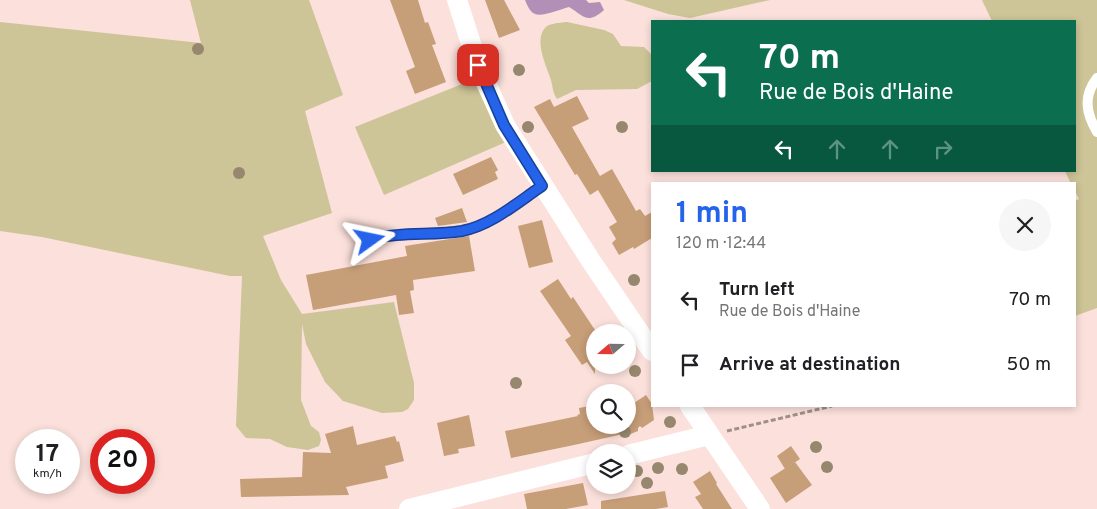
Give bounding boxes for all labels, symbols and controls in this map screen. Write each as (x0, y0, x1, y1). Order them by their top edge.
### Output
text: 70 m (759, 37, 840, 81)
icon: left (676, 40, 741, 105)
pin (457, 44, 499, 86)
icon: arrive (464, 51, 492, 79)
text: Rue de Bois d'Haine (759, 80, 953, 107)
icon: left (770, 135, 798, 163)
icon: ahead (823, 135, 851, 163)
icon: ahead (876, 135, 904, 163)
icon: right (929, 135, 957, 163)
text: 1 min (676, 196, 748, 233)
button: close (999, 199, 1051, 251)
position arrow (343, 213, 395, 265)
text: 120 m · 12:44 (676, 234, 766, 254)
text: Turn left (719, 278, 795, 302)
icon: left (676, 286, 704, 314)
text: 70 m (1009, 288, 1051, 312)
text: Rue de Bois d'Haine (719, 302, 860, 322)
north arrow (586, 324, 636, 374)
map controls (586, 324, 636, 494)
icon: arrive (676, 351, 704, 379)
text: Arrive at destination (719, 353, 900, 377)
text: 50 m (1006, 353, 1051, 377)
button: search (586, 384, 636, 434)
speed limit sign: 20 (90, 429, 155, 494)
text: 17 (36, 439, 59, 471)
button: layers (586, 444, 636, 494)
text: km/h (33, 466, 62, 482)

